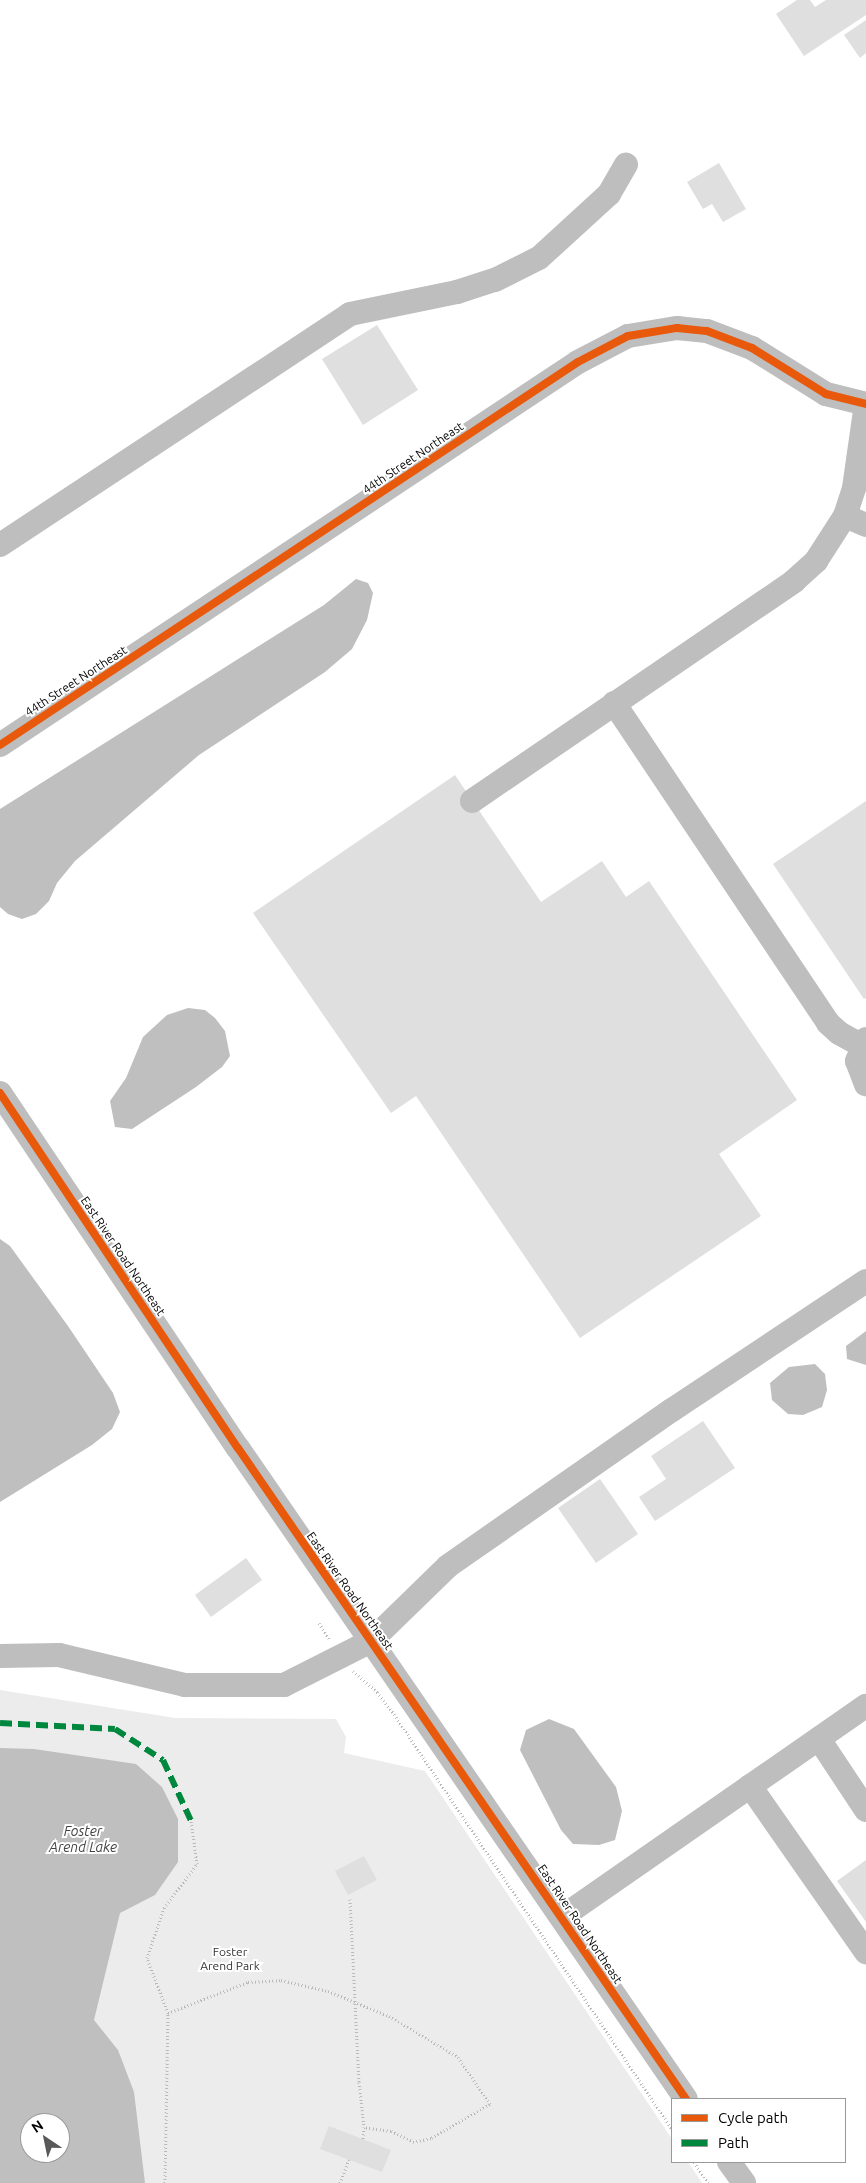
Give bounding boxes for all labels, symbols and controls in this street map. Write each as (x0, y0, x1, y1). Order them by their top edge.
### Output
street label: 44th Street Northeast (360, 419, 466, 497)
street label: 44th Street Northeast (22, 643, 130, 719)
street label: East River Road Northeast (78, 1194, 168, 1318)
street label: East River Road Northeast (304, 1529, 396, 1653)
water label: Foster Arend Lake (49, 1823, 117, 1855)
street label: East River Road Northeast (535, 1862, 625, 1986)
park label: Foster Arend Park (200, 1945, 260, 1973)
legend (671, 2098, 846, 2163)
text: Cycle path (718, 2109, 788, 2126)
north arrow (20, 2113, 70, 2163)
text: N (28, 2117, 46, 2136)
text: Path (718, 2134, 749, 2151)

